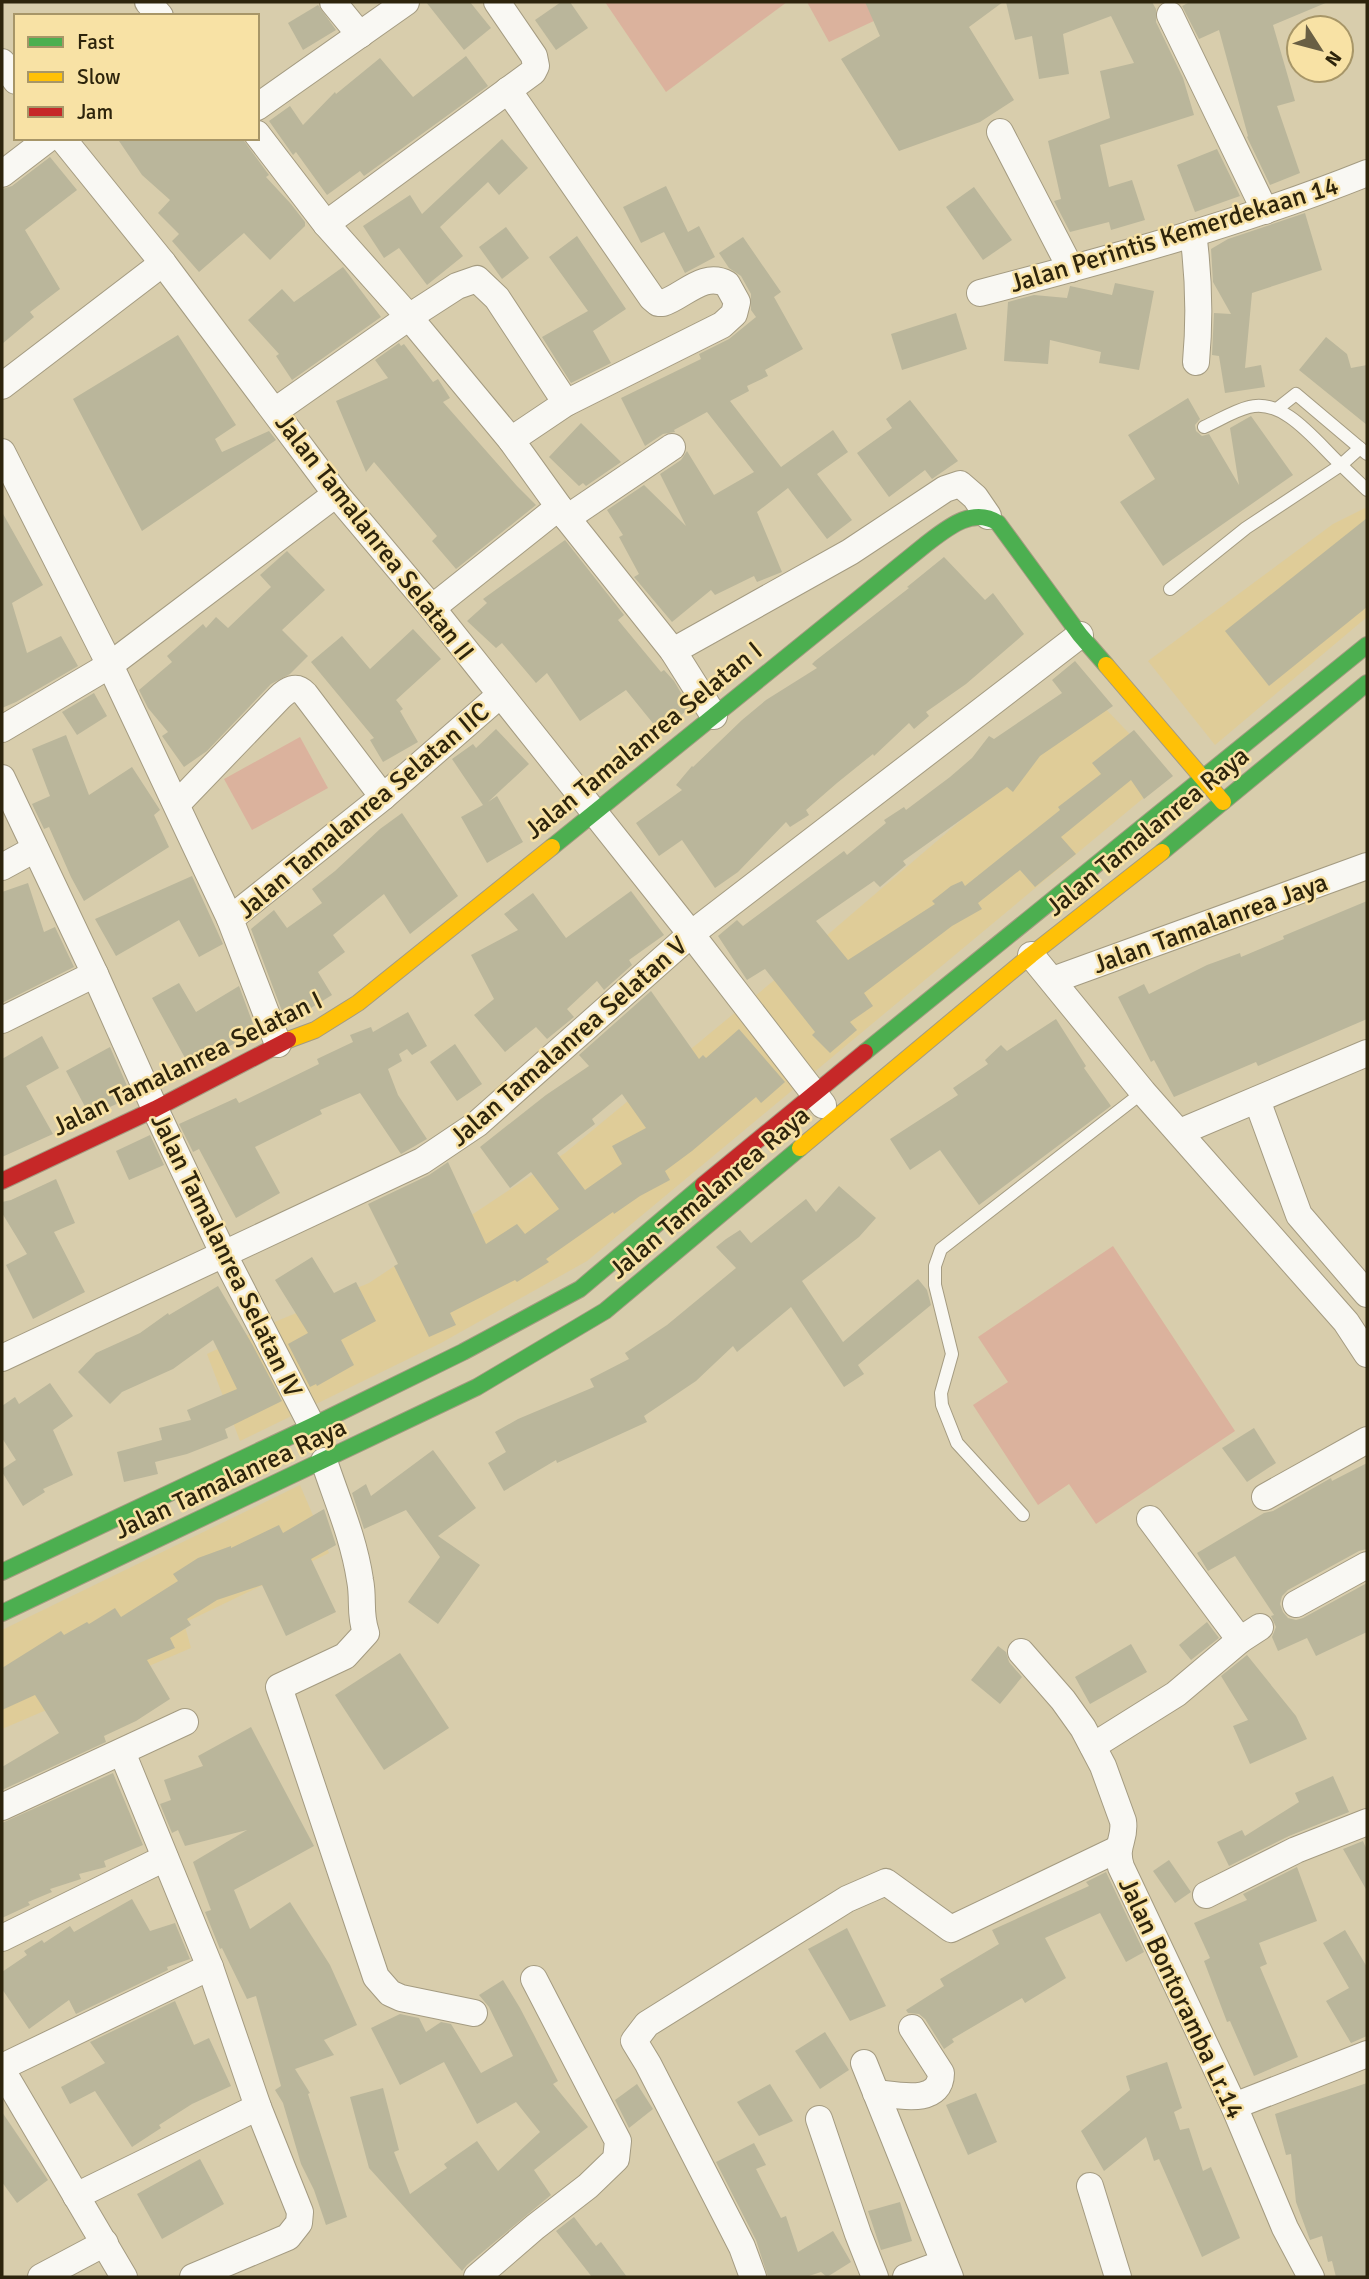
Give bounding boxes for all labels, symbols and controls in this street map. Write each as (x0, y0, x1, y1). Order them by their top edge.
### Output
legend (14, 14, 259, 140)
north arrow (1285, 14, 1355, 84)
text: Fast (77, 29, 114, 55)
text: N (1319, 46, 1347, 71)
text: Slow (77, 64, 121, 90)
text: Jam (77, 99, 113, 125)
street label: Jalan Perintis Kemerdekaan 14 (1006, 170, 1342, 300)
street label: Jalan Tamalanrea Selatan II (268, 408, 481, 667)
street label: Jalan Tamalanrea Selatan I (518, 635, 769, 847)
street label: Jalan Tamalanrea Selatan IIC (231, 696, 497, 926)
street label: Jalan Tamalanrea Raya (1040, 740, 1256, 924)
street label: Jalan Tamalanrea Jaya (1088, 867, 1332, 981)
street label: Jalan Tamalanrea Selatan V (443, 930, 694, 1154)
street label: Jalan Tamalanrea Selatan I (47, 984, 328, 1143)
street label: Jalan Tamalanrea Raya (603, 1099, 817, 1286)
street label: Jalan Tamalanrea Selatan IV (143, 1108, 309, 1403)
street label: Jalan Tamalanrea Raya (109, 1411, 351, 1547)
street label: Jalan Bontoramba Lr.14 (1111, 1873, 1251, 2124)

